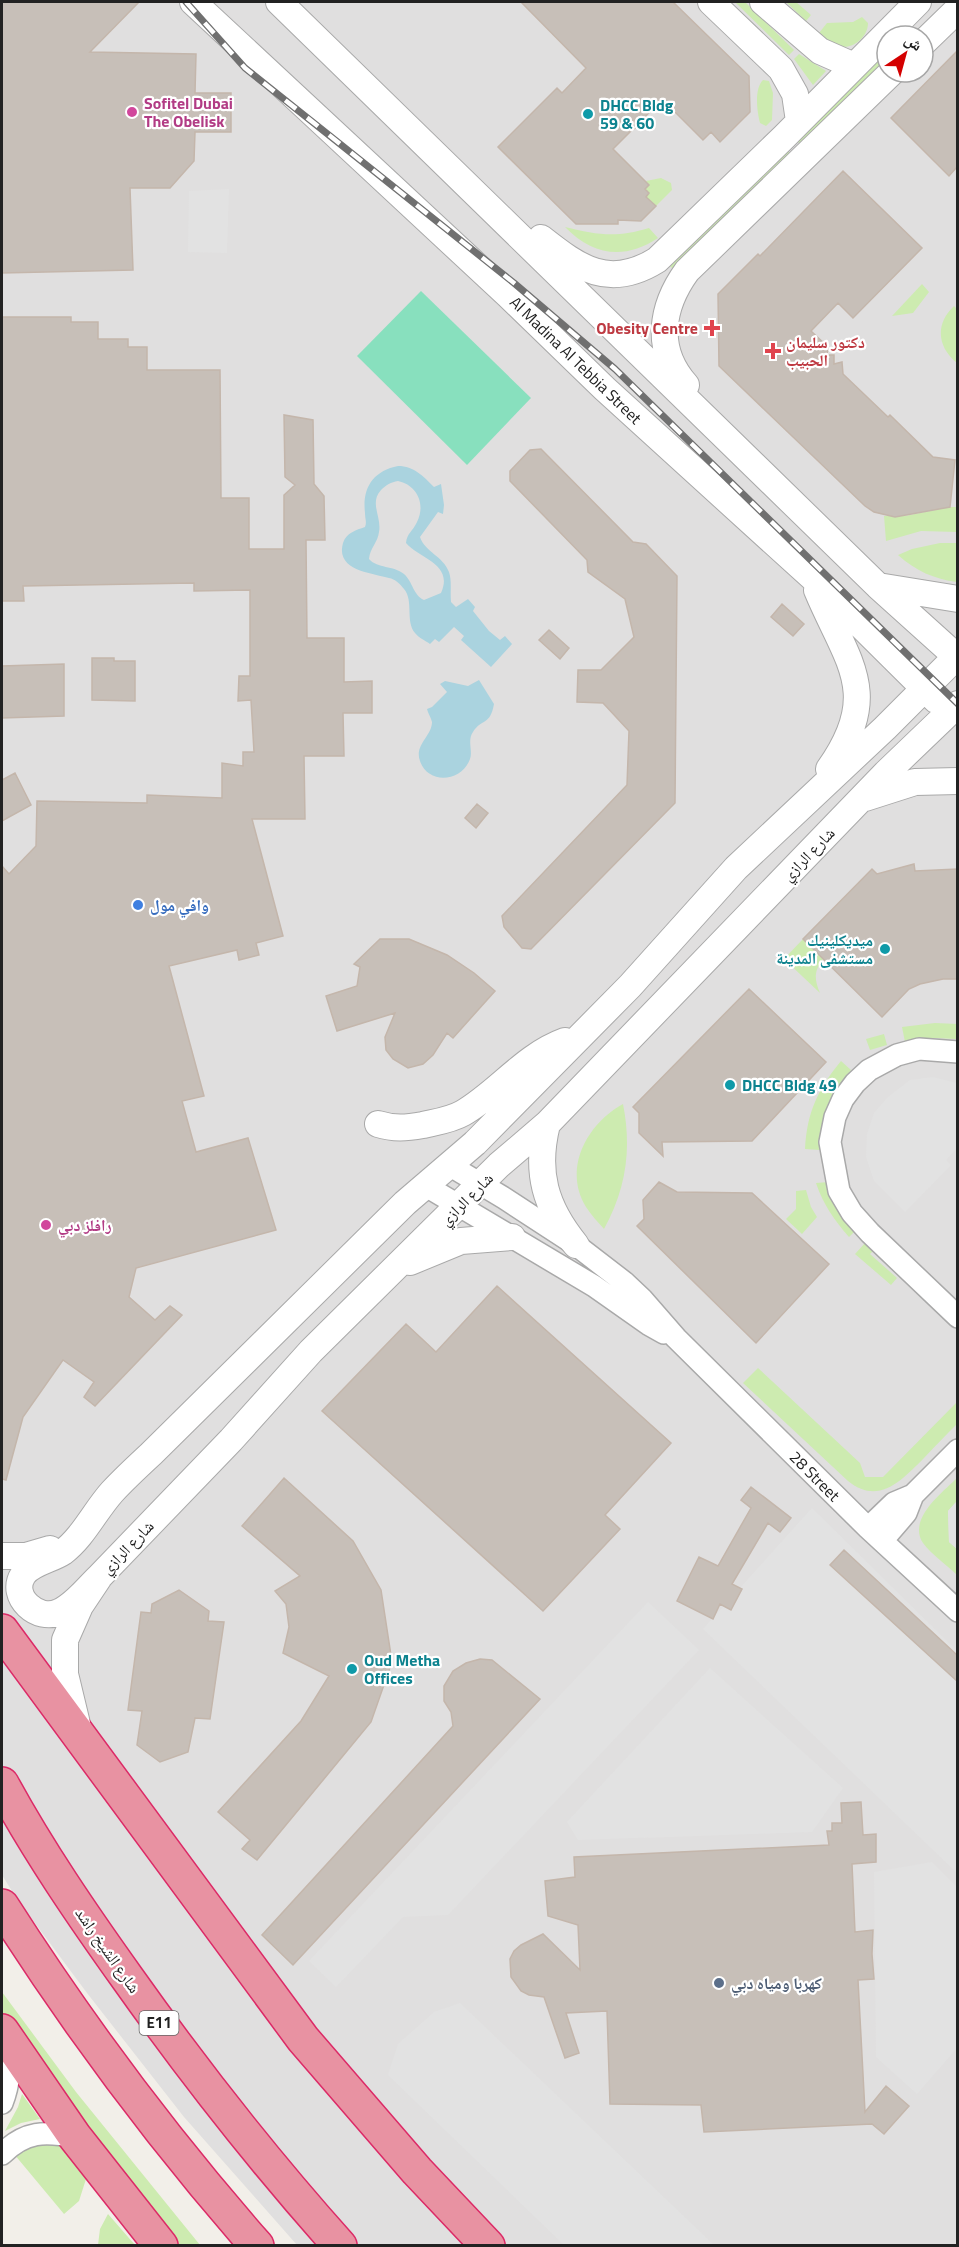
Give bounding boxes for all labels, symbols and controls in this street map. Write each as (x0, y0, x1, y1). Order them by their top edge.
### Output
north arrow (875, 24, 935, 84)
text: ش (900, 27, 928, 57)
place label: Sofitel Dubai The Obelisk (144, 91, 233, 133)
place label: DHCC Bldg 59 & 60 (600, 93, 674, 135)
marker: Sofitel Dubai The Obelisk (125, 105, 139, 119)
marker: DHCC Bldg 59 & 60 (581, 107, 595, 121)
street label: Al Madina Al Tebbia Street (505, 291, 648, 430)
place label: Obesity Centre (596, 316, 698, 340)
marker: Obesity Centre (703, 319, 721, 337)
place label: دكتور سليمان الحبيب (786, 330, 865, 372)
marker: دكتور سليمان الحبيب (764, 342, 782, 360)
street label: شارع الرازي (776, 821, 841, 887)
place label: وافي مول (150, 893, 209, 918)
marker: وافي مول (131, 898, 145, 912)
place label: ميديكلينيك مستشفى المدينة (776, 928, 873, 970)
marker: ميديكلينيك مستشفى المدينة (878, 942, 892, 956)
place label: DHCC Bldg 49 (742, 1073, 837, 1097)
marker: DHCC Bldg 49 (723, 1078, 737, 1092)
street label: شارع الرازي (434, 1167, 499, 1232)
place label: رافلز دبي (58, 1213, 112, 1238)
marker: رافلز دبي (39, 1218, 53, 1232)
street label: 28 Street (784, 1445, 846, 1507)
street label: شارع الرازي (95, 1514, 160, 1580)
place label: Oud Metha Offices (364, 1648, 440, 1690)
marker: Oud Metha Offices (345, 1662, 359, 1676)
street label: شارع الشيخ راشد (70, 1902, 146, 1998)
place label: كهربا ومياه دبي (731, 1971, 822, 1996)
marker: كهربا ومياه دبي (712, 1976, 726, 1990)
road number: E11 (140, 2011, 178, 2035)

